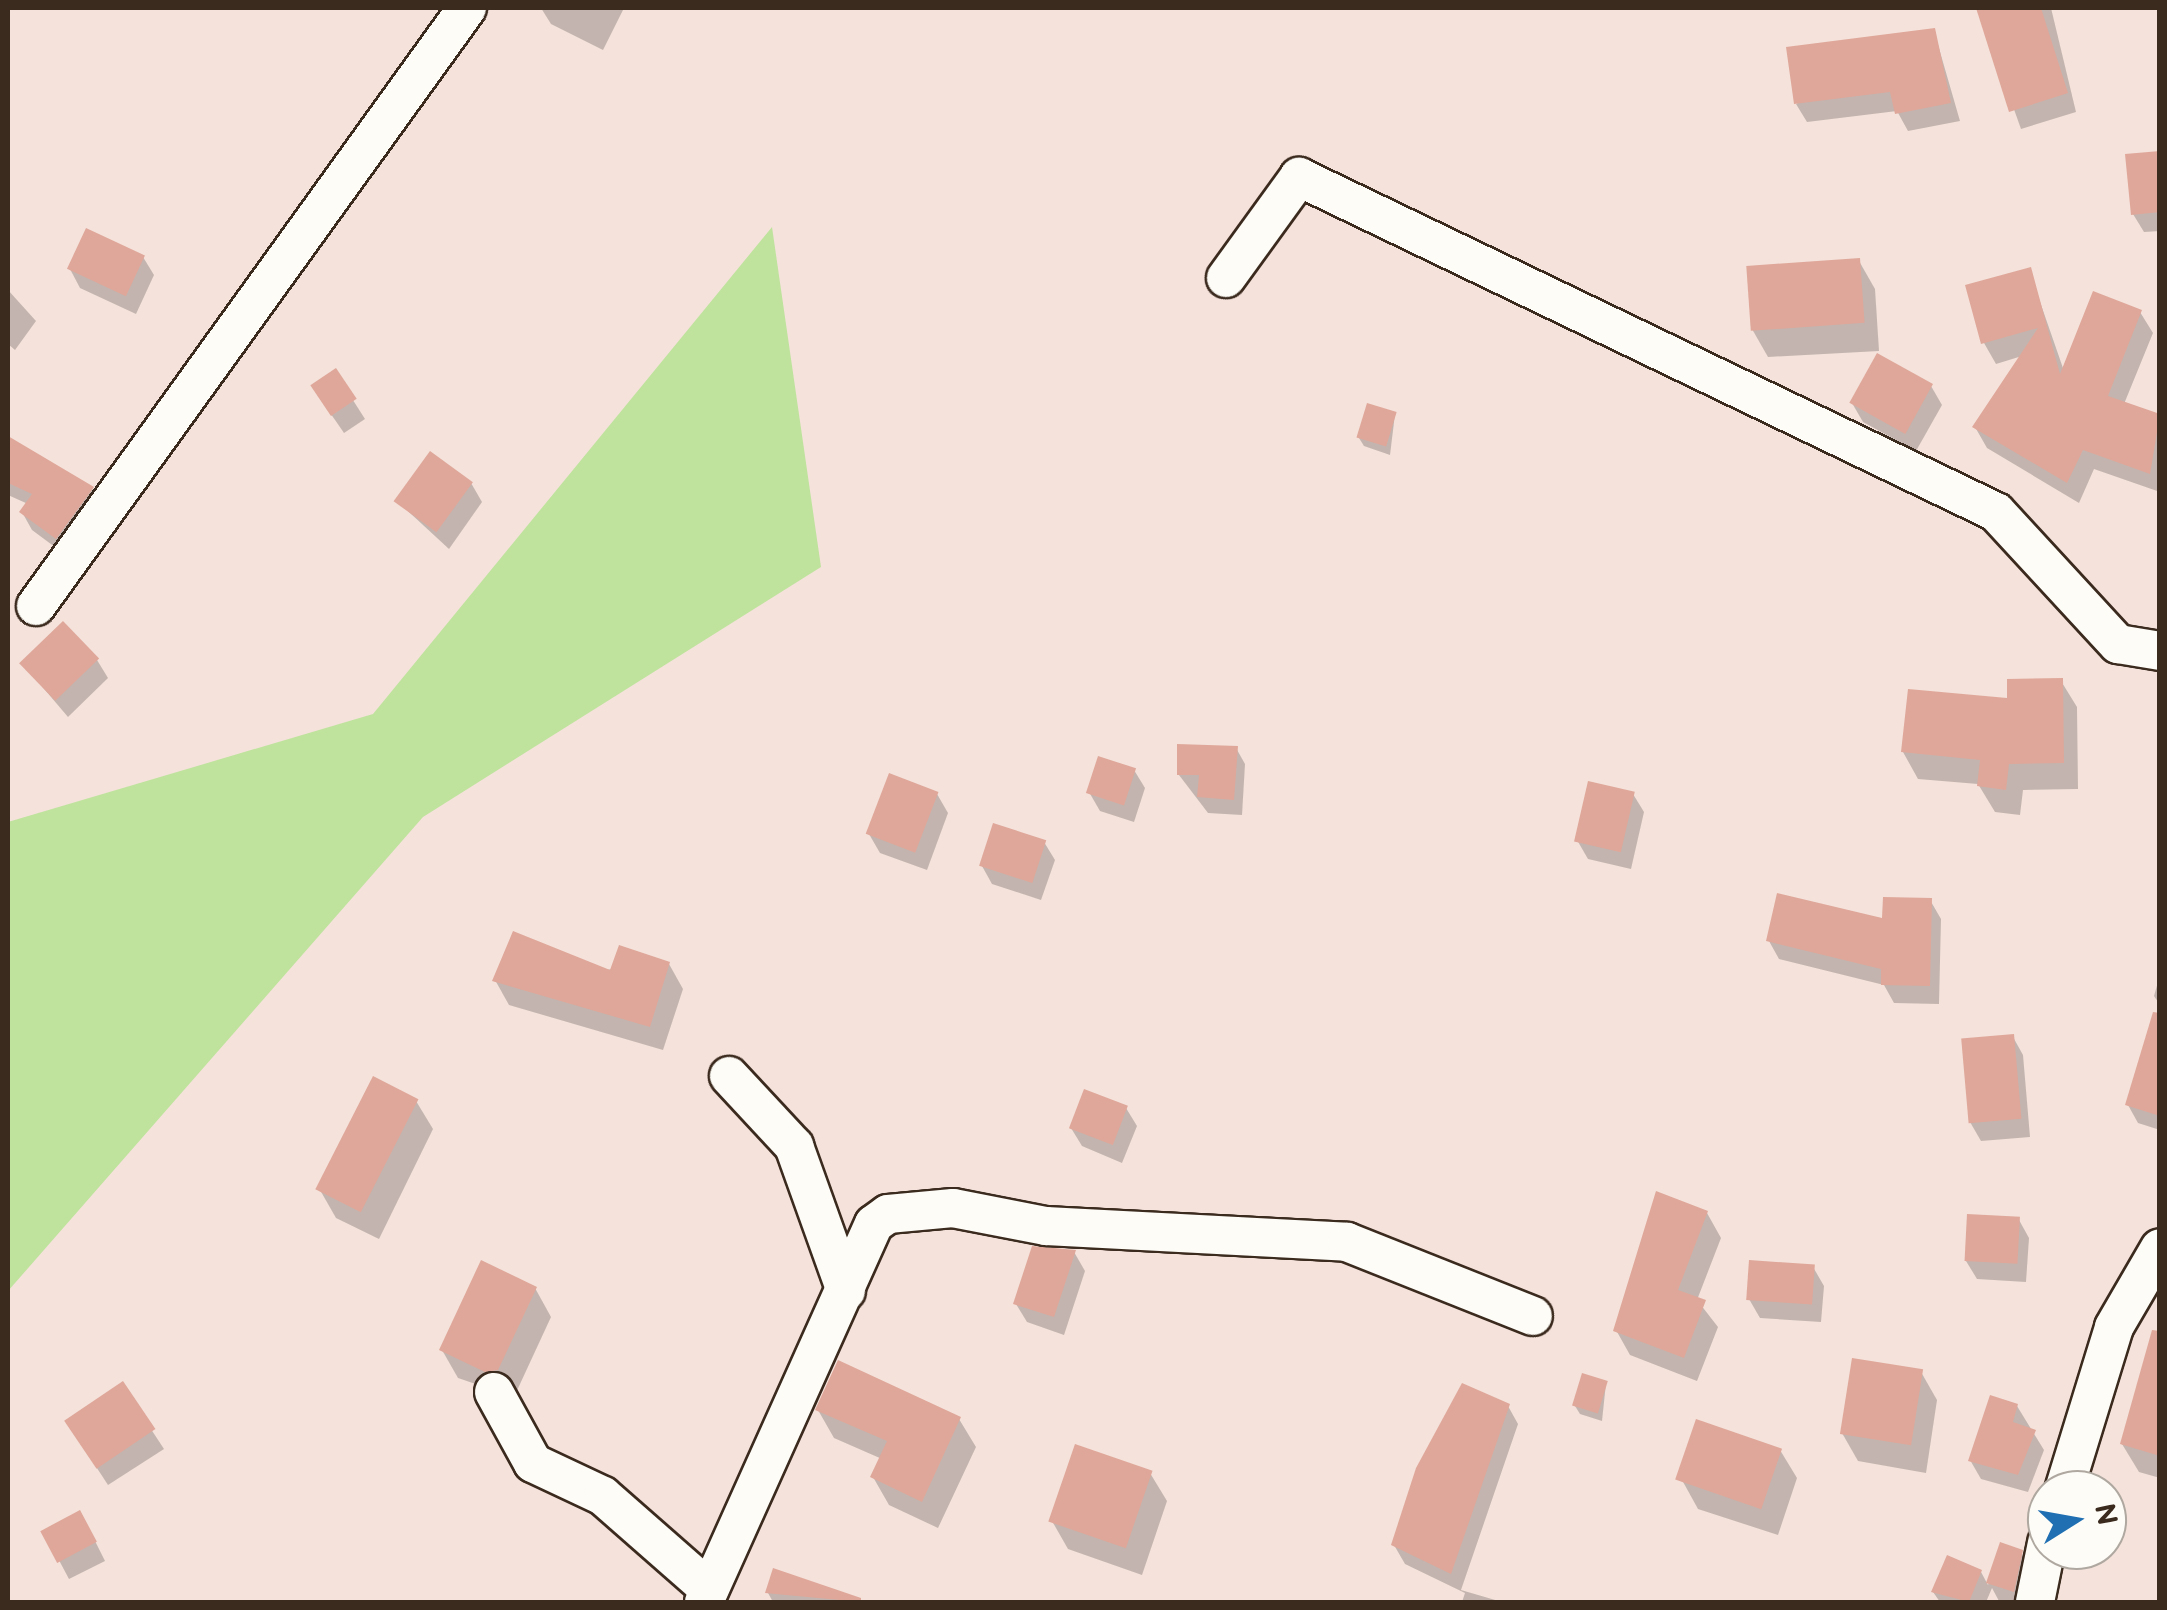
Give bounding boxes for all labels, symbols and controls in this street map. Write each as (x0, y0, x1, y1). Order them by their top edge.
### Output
north arrow (2027, 1470, 2127, 1570)
text: N (2087, 1501, 2123, 1528)

